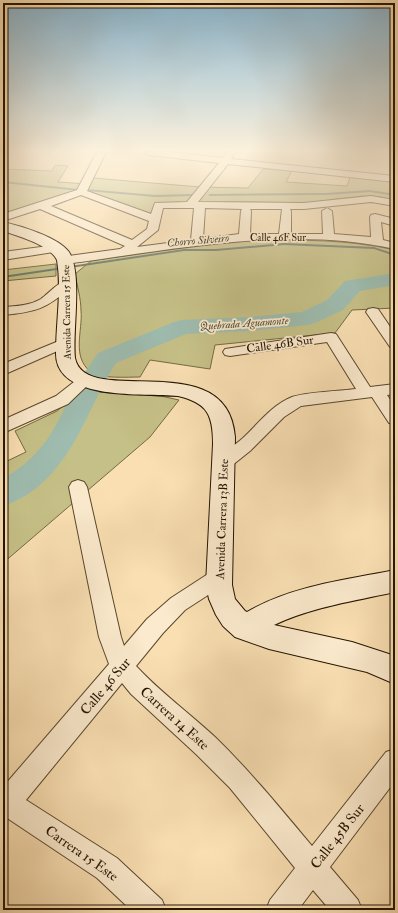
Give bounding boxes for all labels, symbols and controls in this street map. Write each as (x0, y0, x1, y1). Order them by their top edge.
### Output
water label: Chorro Silveiro (166, 231, 230, 250)
street label: Calle 46F Sur (250, 232, 306, 244)
street label: Avenida Carrera 15 Este (60, 265, 74, 360)
water label: Quebrada Aguamonte (199, 314, 289, 334)
street label: Calle 46B Sur (246, 332, 315, 357)
street label: Avenida Carrera 13B Este (213, 459, 232, 581)
street label: Calle 46 Sur (76, 654, 135, 718)
street label: Carrera 14 Este (137, 683, 213, 754)
street label: Calle 45B Sur (307, 800, 369, 872)
street label: Carrera 15 Este (42, 822, 122, 885)

